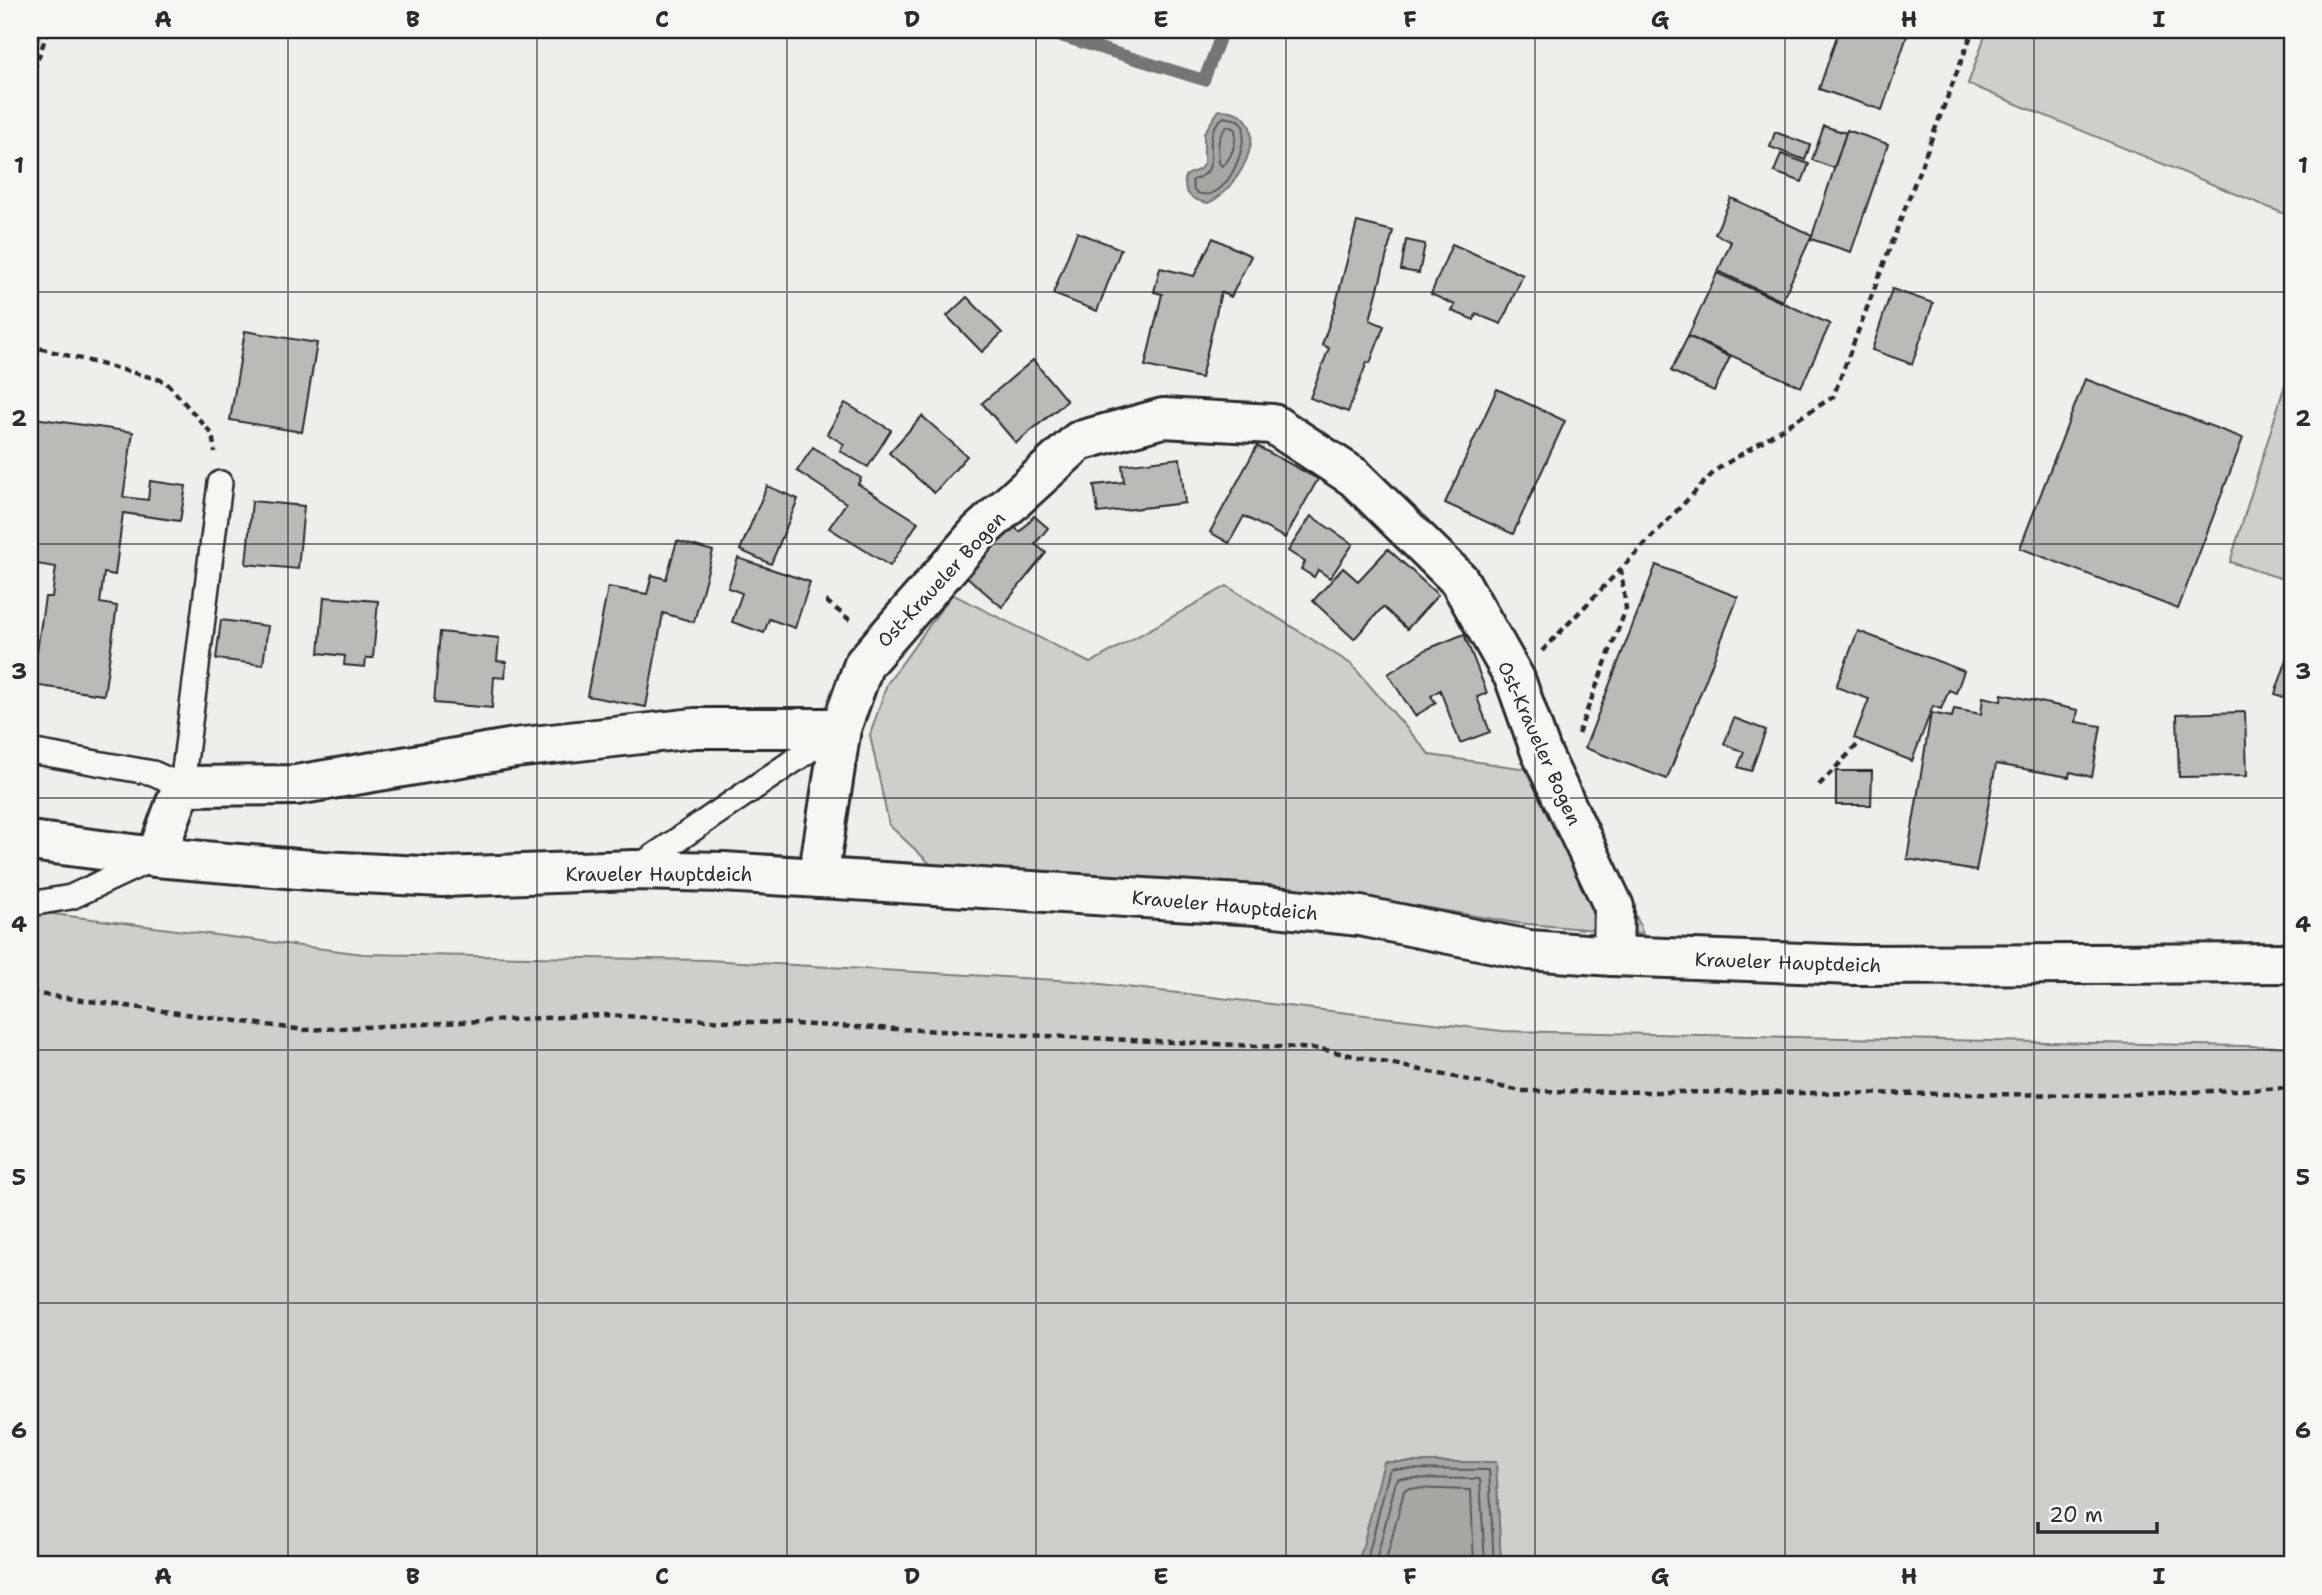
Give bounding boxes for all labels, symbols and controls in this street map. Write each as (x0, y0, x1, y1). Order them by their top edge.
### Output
text: A (154, 4, 172, 34)
text: B (406, 4, 420, 34)
text: C (655, 4, 669, 34)
text: D (904, 4, 920, 34)
text: E (1153, 4, 1169, 34)
text: F (1403, 4, 1417, 34)
text: G (1651, 4, 1670, 34)
text: H (1901, 4, 1917, 34)
text: I (2153, 4, 2166, 34)
text: 1 (14, 150, 24, 180)
text: 1 (2298, 150, 2308, 180)
text: 2 (11, 403, 27, 433)
text: 2 (2295, 403, 2311, 433)
street label: Ost-Kraueler Bogen (872, 506, 1011, 653)
text: 3 (11, 656, 27, 686)
text: 3 (2295, 656, 2311, 686)
street label: Ost-Kraueler Bogen (1492, 657, 1587, 829)
street label: Kraueler Hauptdeich (566, 862, 752, 887)
street label: Kraueler Hauptdeich (1131, 885, 1319, 926)
text: 4 (11, 909, 27, 939)
text: 4 (2295, 909, 2311, 939)
street label: Kraueler Hauptdeich (1694, 947, 1882, 978)
text: 5 (12, 1162, 26, 1192)
text: 5 (2296, 1162, 2310, 1192)
text: 6 (11, 1415, 27, 1445)
text: 6 (2295, 1415, 2311, 1445)
scale bar (2038, 1490, 2158, 1534)
text: 20 m (2049, 1501, 2103, 1529)
text: A (154, 1561, 172, 1591)
text: B (406, 1561, 420, 1591)
text: C (655, 1561, 669, 1591)
text: D (904, 1561, 920, 1591)
text: E (1153, 1561, 1169, 1591)
text: F (1403, 1561, 1417, 1591)
text: G (1651, 1561, 1670, 1591)
text: H (1901, 1561, 1917, 1591)
text: I (2153, 1561, 2166, 1591)

